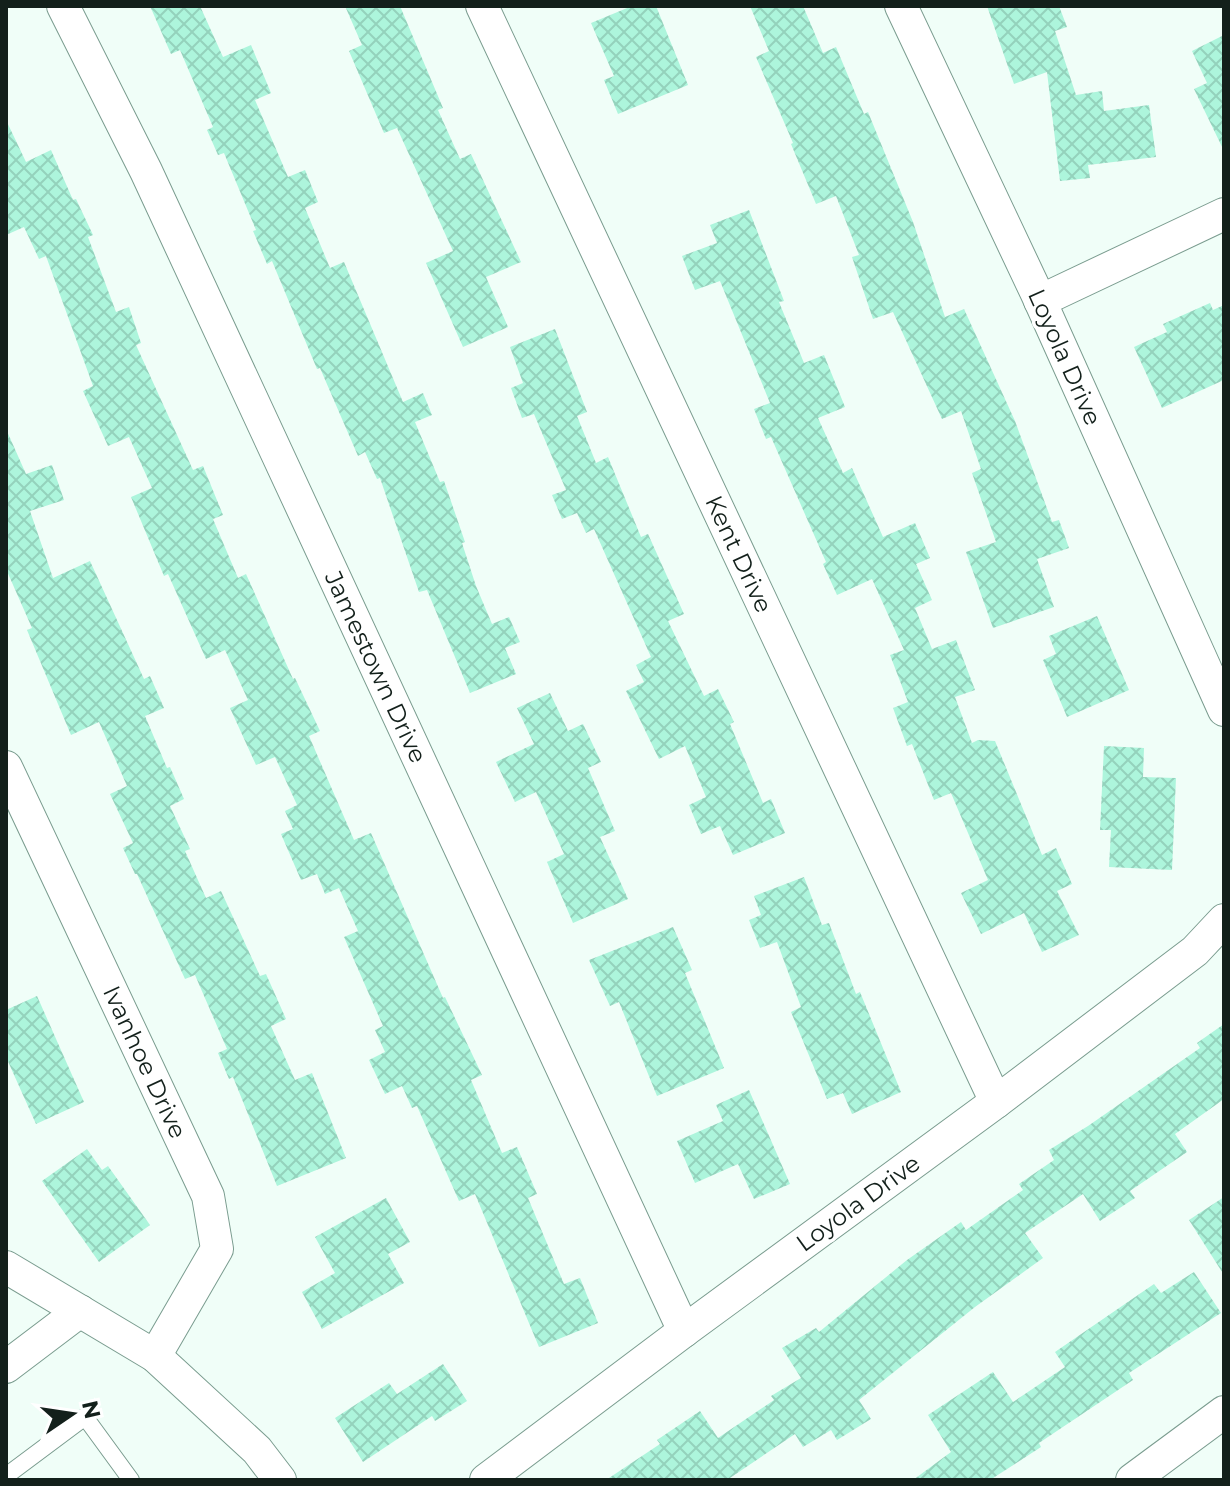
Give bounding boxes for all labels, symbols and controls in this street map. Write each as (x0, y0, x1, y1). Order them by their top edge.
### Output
street label: Loyola Drive (1022, 284, 1108, 430)
street label: Kent Drive (699, 491, 779, 617)
street label: Jamestown Drive (318, 566, 433, 768)
street label: Ivanhoe Drive (97, 981, 193, 1143)
street label: Loyola Drive (790, 1148, 926, 1258)
north arrow (32, 1374, 112, 1454)
text: N (76, 1398, 106, 1421)

